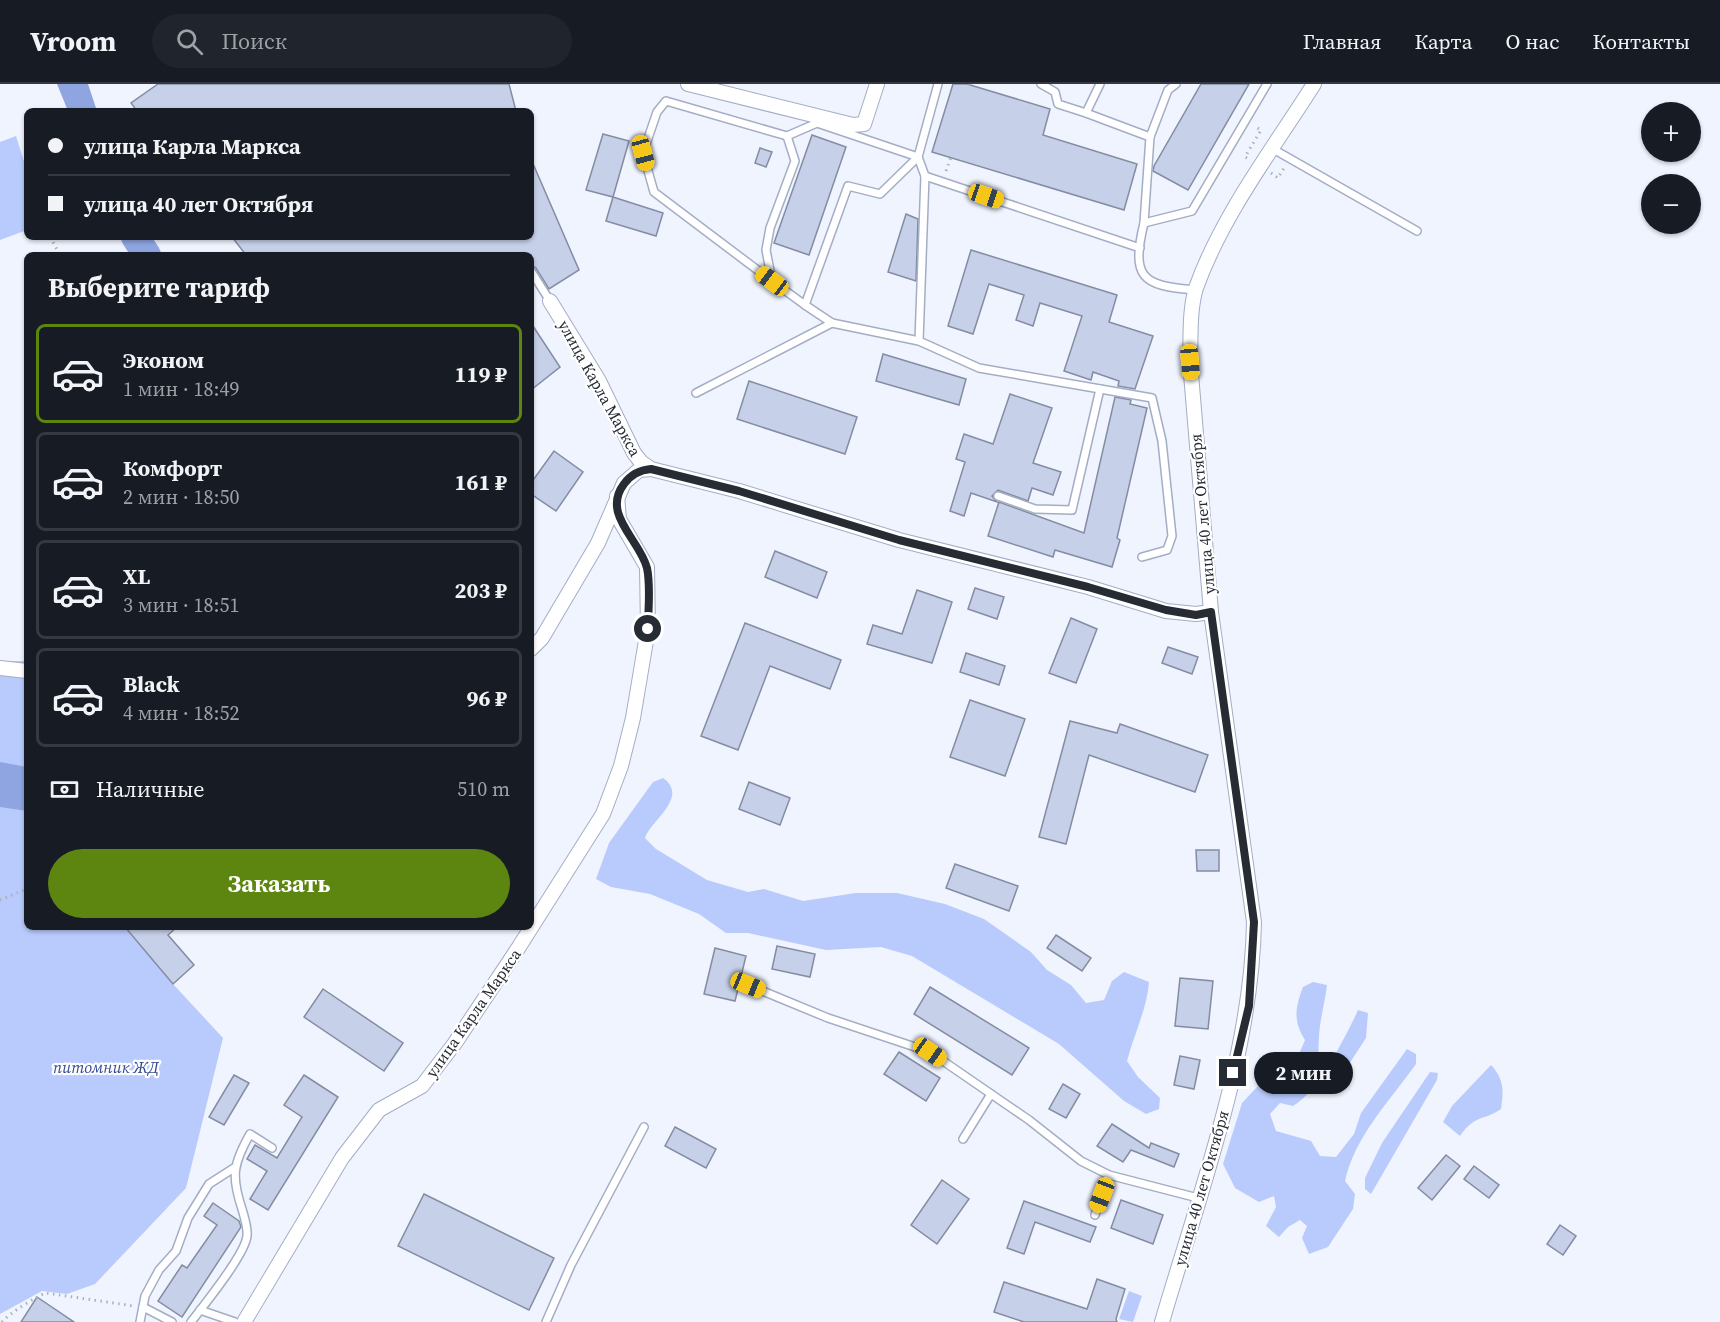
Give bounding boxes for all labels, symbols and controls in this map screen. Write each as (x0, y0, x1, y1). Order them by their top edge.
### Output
search box (152, 14, 572, 68)
text: Vroom (30, 22, 116, 60)
icon: search (173, 25, 206, 58)
text: Поиск (221, 26, 287, 56)
text: Главная (1303, 27, 1381, 56)
text: Карта (1414, 27, 1472, 56)
text: О нас (1505, 27, 1559, 56)
text: Контакты (1592, 27, 1690, 56)
map controls (1641, 102, 1701, 234)
button: + (1641, 102, 1701, 162)
text: улица Карла Маркса (84, 131, 301, 161)
car (630, 133, 656, 173)
button: − (1641, 174, 1701, 234)
car (966, 182, 1006, 210)
text: улица 40 лет Октября (84, 189, 313, 219)
car (752, 263, 792, 299)
text: Выберите тариф (48, 269, 270, 306)
street label: улица Карла Маркса (553, 316, 647, 461)
car (1179, 343, 1201, 381)
text: Эконом (123, 345, 204, 375)
icon: car (51, 347, 105, 401)
text: 119 ₽ (455, 359, 507, 389)
text: 1 мин · 18:49 (123, 375, 239, 403)
street label: улица 40 лет Октября (1184, 433, 1220, 595)
text: Комфорт (123, 453, 222, 483)
icon: car (51, 455, 105, 509)
text: 161 ₽ (455, 467, 507, 497)
text: 2 мин · 18:50 (123, 483, 239, 511)
text: XL (123, 561, 150, 591)
icon: car (51, 563, 105, 617)
text: 203 ₽ (455, 575, 507, 605)
text: 3 мин · 18:51 (123, 591, 239, 619)
route start (634, 615, 661, 642)
text: Black (123, 669, 180, 699)
icon: car (51, 671, 105, 725)
text: 96 ₽ (467, 683, 507, 713)
text: 4 мин · 18:52 (123, 699, 239, 727)
icon: cash (48, 773, 81, 806)
text: Наличные (96, 774, 205, 804)
text: 510 m (457, 775, 510, 803)
button: Заказать (48, 849, 510, 918)
street label: улица Карла Маркса (420, 943, 526, 1082)
car (728, 970, 768, 1000)
car (910, 1034, 950, 1070)
callout: 2 мин (1254, 1052, 1353, 1094)
park label: питомник ЖД (53, 1056, 160, 1078)
route end (1219, 1059, 1246, 1086)
text: 2 мин (1276, 1059, 1331, 1087)
street label: улица 40 лет Октября (1168, 1108, 1234, 1268)
car (1087, 1175, 1117, 1215)

